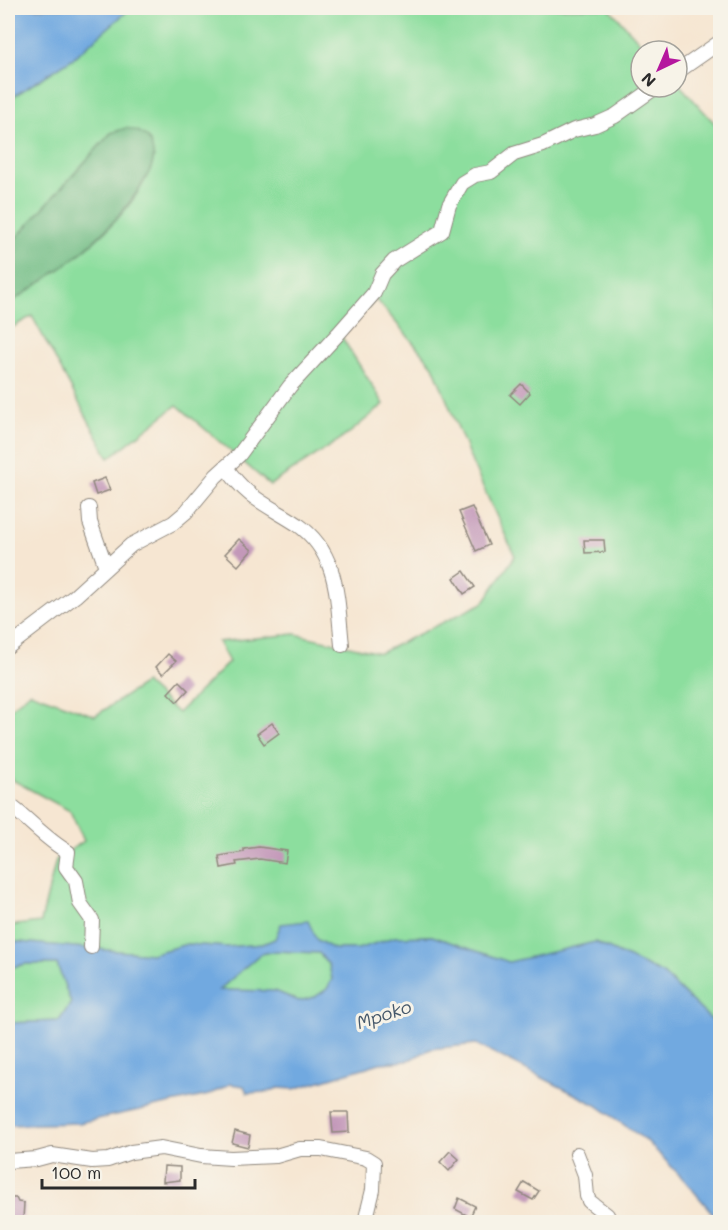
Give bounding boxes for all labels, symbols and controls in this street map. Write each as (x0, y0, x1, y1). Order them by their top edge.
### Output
north arrow (629, 39, 689, 99)
text: N (637, 68, 660, 92)
water label: Mpoko (353, 994, 415, 1034)
scale bar (42, 1152, 195, 1190)
text: 100 m (51, 1160, 101, 1184)

